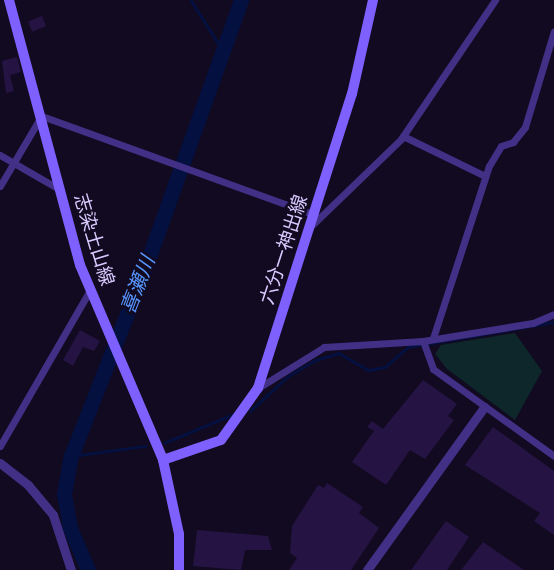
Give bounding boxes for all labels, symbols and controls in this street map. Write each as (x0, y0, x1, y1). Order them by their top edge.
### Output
street label: 志染土山線 (68, 191, 118, 289)
street label: 六分一神出線 (257, 192, 313, 308)
water label: 喜瀬川 (116, 253, 160, 317)

